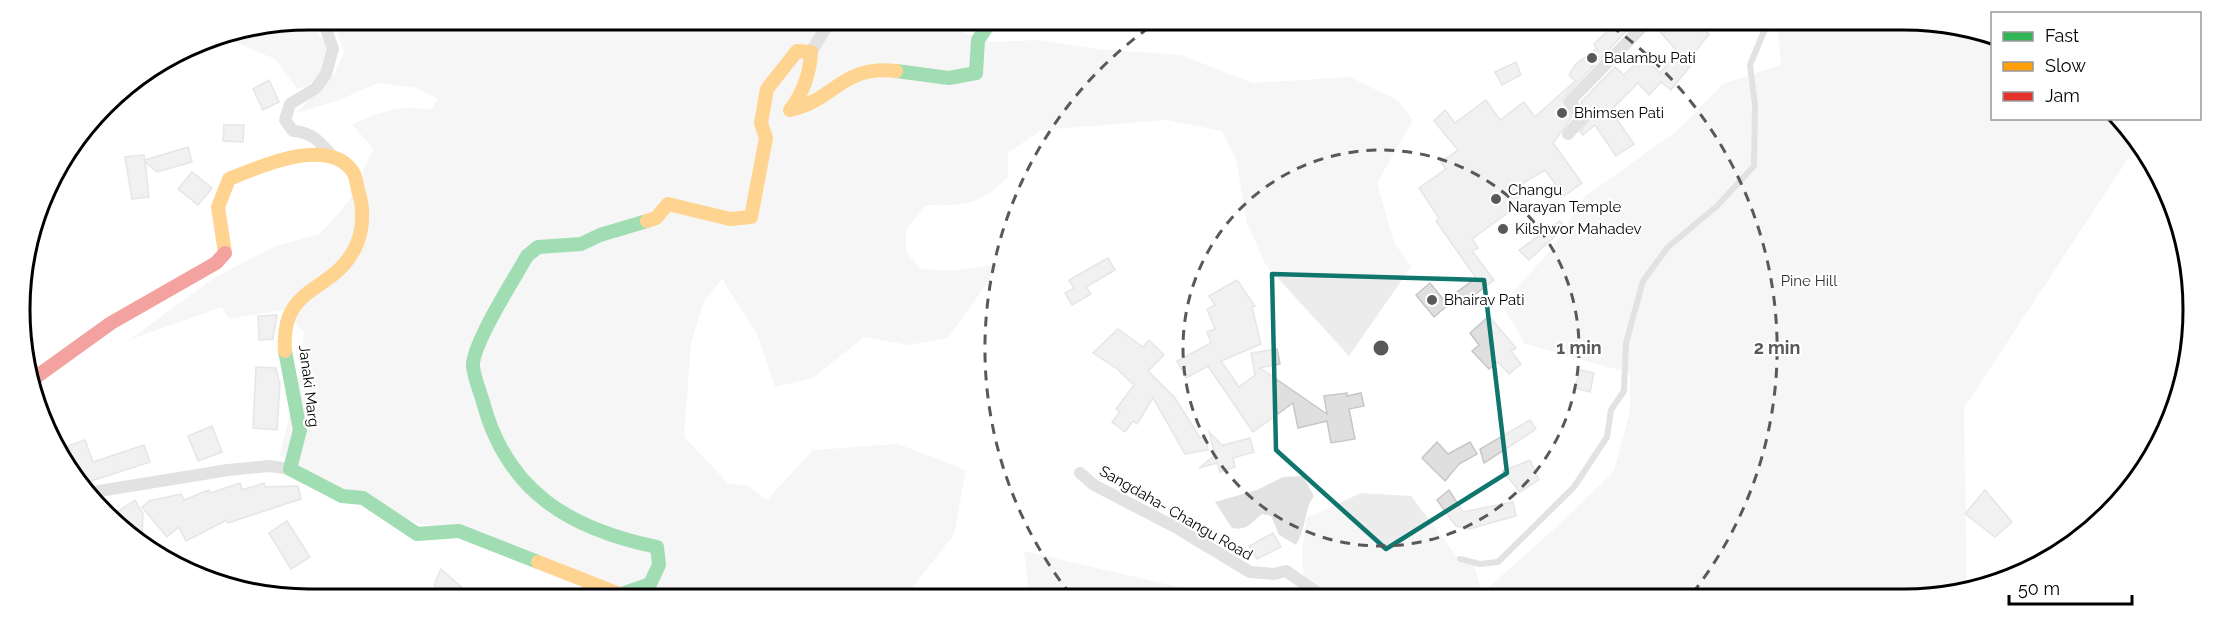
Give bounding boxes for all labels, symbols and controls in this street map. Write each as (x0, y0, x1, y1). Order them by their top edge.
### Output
legend (1991, 12, 2201, 120)
text: Fast (2045, 25, 2079, 46)
place label: Balambu Pati (1604, 49, 1696, 67)
marker: Balambu Pati (1585, 51, 1599, 65)
text: Slow (2045, 55, 2086, 76)
text: Jam (2045, 85, 2080, 106)
place label: Bhimsen Pati (1574, 104, 1664, 122)
marker: Bhimsen Pati (1555, 106, 1569, 120)
place label: Changu Narayan Temple (1508, 181, 1621, 216)
marker: Changu Narayan Temple (1489, 192, 1503, 206)
place label: Kilshwor Mahadev (1515, 220, 1642, 238)
marker: Kilshwor Mahadev (1496, 222, 1510, 236)
park label: Pine Hill (1781, 272, 1838, 290)
place label: Bhairav Pati (1444, 291, 1524, 309)
marker: Bhairav Pati (1425, 293, 1439, 307)
text: 1 min (1556, 337, 1602, 358)
text: 2 min (1754, 337, 1800, 358)
centre of rings (1371, 338, 1391, 358)
street label: Janaki Marg (295, 344, 323, 428)
street label: Sangdaha- Changu Road (1096, 462, 1256, 564)
scale bar (2009, 568, 2132, 606)
text: 50 m (2018, 578, 2060, 599)

